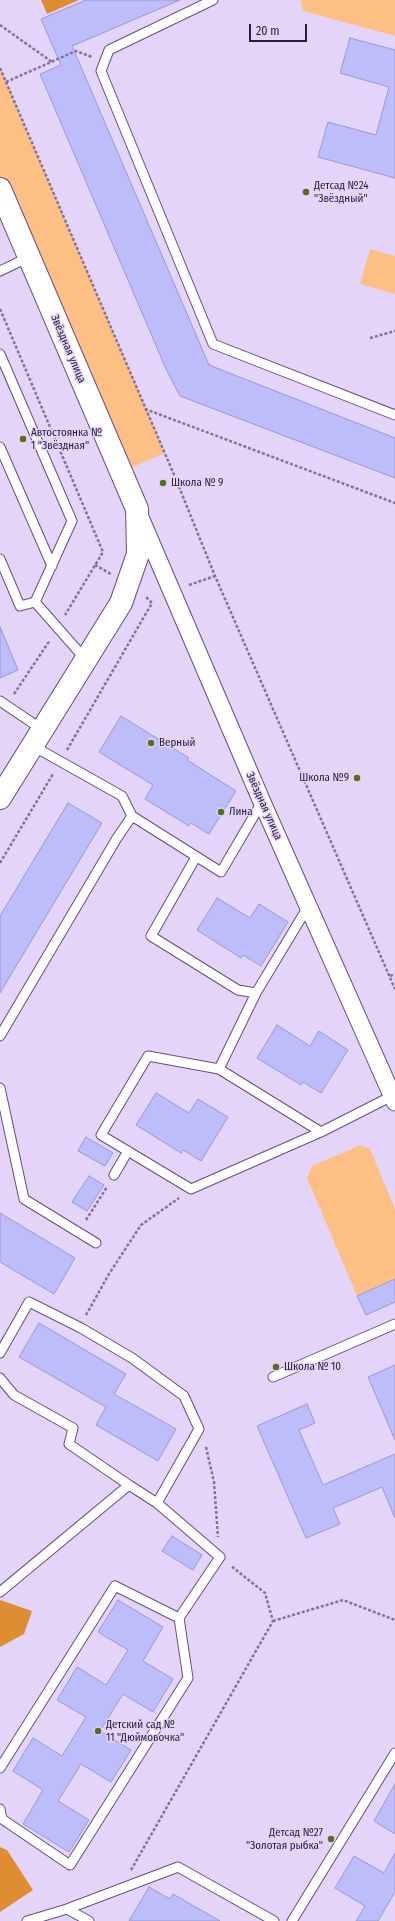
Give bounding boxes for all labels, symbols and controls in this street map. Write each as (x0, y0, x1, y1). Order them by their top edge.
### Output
scale bar (251, 16, 309, 42)
text: 20 m (256, 24, 280, 38)
place label: Детсад №24 "Звёздный" (314, 179, 369, 205)
marker: Детсад №24 "Звёздный" (301, 187, 311, 197)
street label: Звёздная улица (48, 313, 88, 385)
place label: Автостоянка № 1 "Звёздная" (31, 426, 102, 452)
marker: Автостоянка № 1 "Звёздная" (18, 434, 28, 444)
place label: Школа № 9 (171, 476, 223, 490)
marker: Школа № 9 (158, 478, 168, 488)
place label: Верный (159, 736, 195, 750)
marker: Верный (146, 738, 156, 748)
street label: Звёздная улица (243, 770, 285, 842)
place label: Школа №9 (299, 771, 349, 785)
marker: Школа №9 (352, 773, 362, 783)
place label: Лина (229, 805, 253, 819)
marker: Лина (216, 807, 226, 817)
place label: Школа № 10 (284, 1360, 341, 1374)
marker: Школа № 10 (271, 1362, 281, 1372)
place label: Детский сад № 11 "Дюймовочка" (106, 1718, 184, 1744)
marker: Детский сад № 11 "Дюймовочка" (93, 1726, 103, 1736)
place label: Детсад №27 "Золотая рыбка" (246, 1826, 323, 1852)
marker: Детсад №27 "Золотая рыбка" (326, 1834, 336, 1844)

